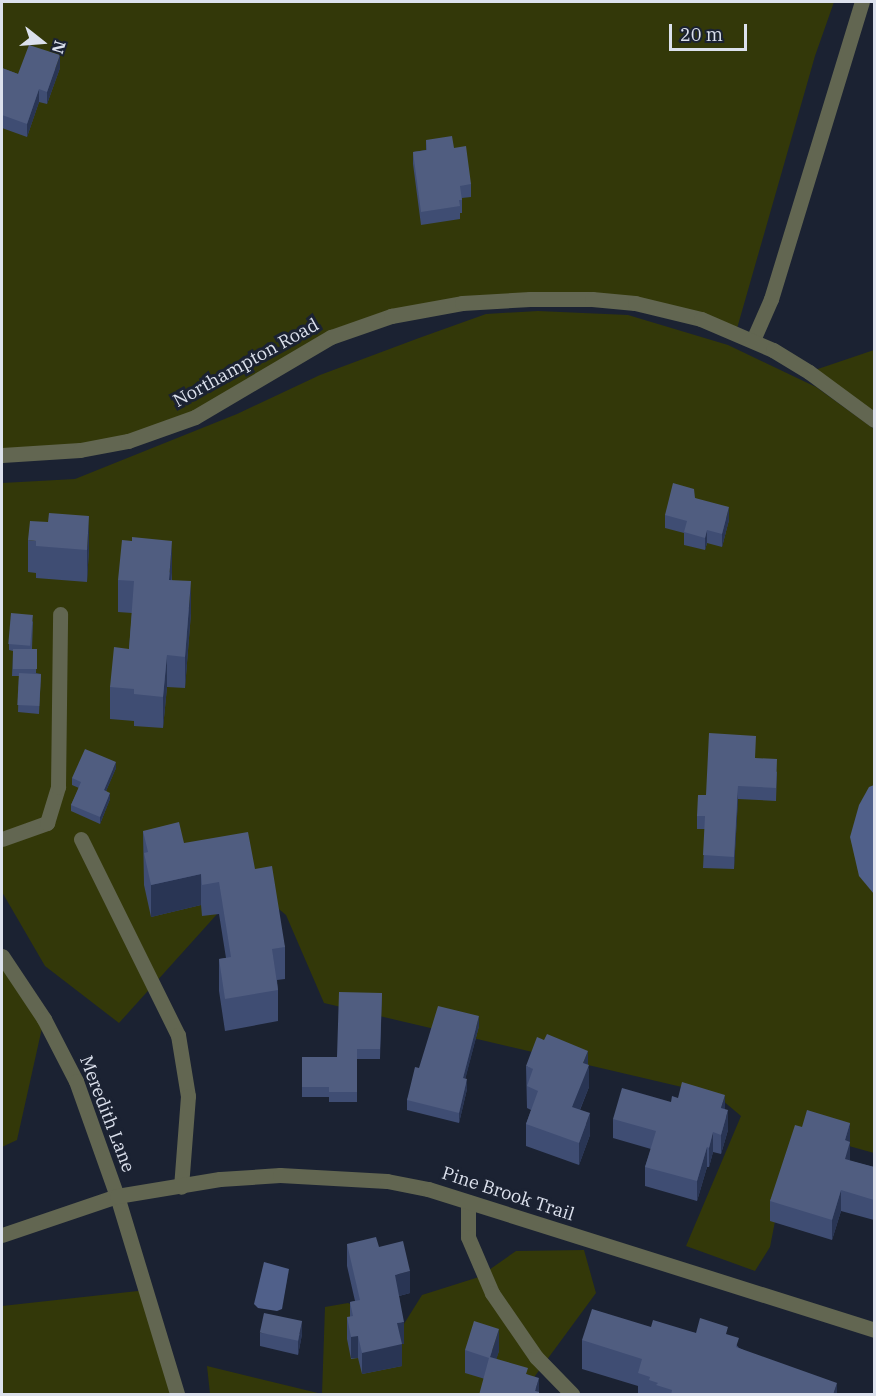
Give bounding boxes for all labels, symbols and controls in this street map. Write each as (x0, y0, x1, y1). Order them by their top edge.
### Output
north arrow (12, 12, 72, 72)
scale bar (672, 12, 750, 50)
text: 20 m (680, 23, 723, 46)
text: N (48, 38, 71, 56)
street label: Northampton Road (170, 314, 322, 412)
street label: Meredith Lane (75, 1053, 139, 1175)
street label: Pine Brook Trail (439, 1162, 577, 1226)

